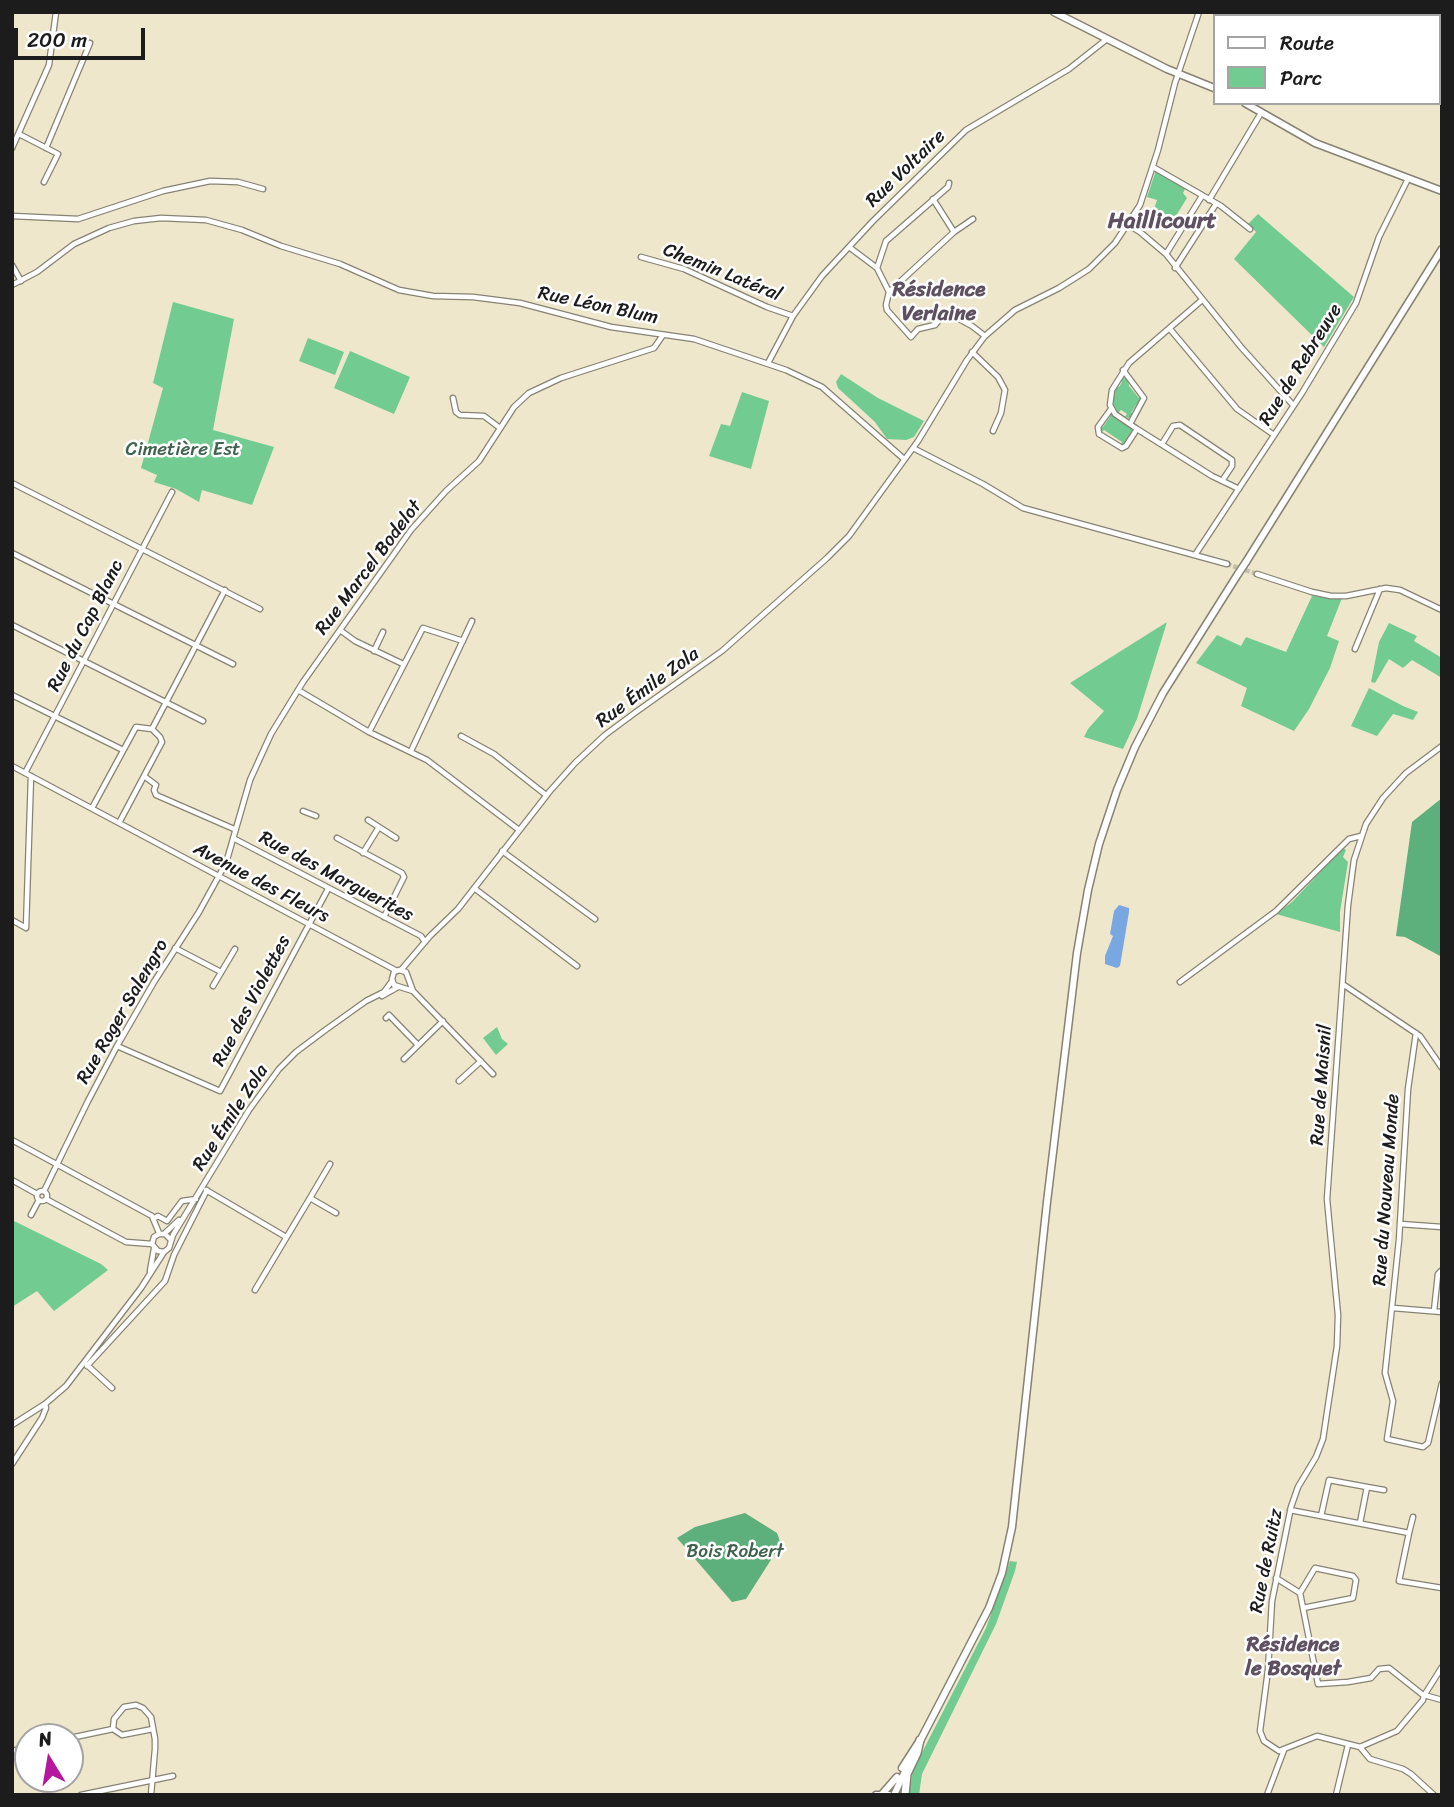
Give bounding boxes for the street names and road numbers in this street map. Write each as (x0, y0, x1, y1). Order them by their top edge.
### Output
street label: Rue Voltaire (861, 125, 951, 213)
street label: Chemin Latéral (659, 239, 785, 307)
street label: Rue Léon Blum (536, 282, 660, 330)
street label: Rue de Rebreuve (1254, 300, 1348, 430)
street label: Rue Marcel Bodelot (311, 496, 427, 640)
street label: Rue du Cap Blanc (43, 556, 129, 696)
street label: Rue Émile Zola (592, 643, 704, 733)
street label: Rue des Marguerites (255, 827, 417, 927)
street label: Avenue des Fleurs (189, 838, 333, 928)
street label: Rue des Violettes (208, 932, 296, 1070)
street label: Rue Roger Salengro (72, 936, 174, 1088)
street label: Rue de Maisnil (1306, 1024, 1338, 1146)
street label: Rue Émile Zola (188, 1061, 274, 1175)
street label: Rue du Nouveau Monde (1369, 1093, 1405, 1287)
street label: Rue de Ruitz (1246, 1507, 1288, 1615)

